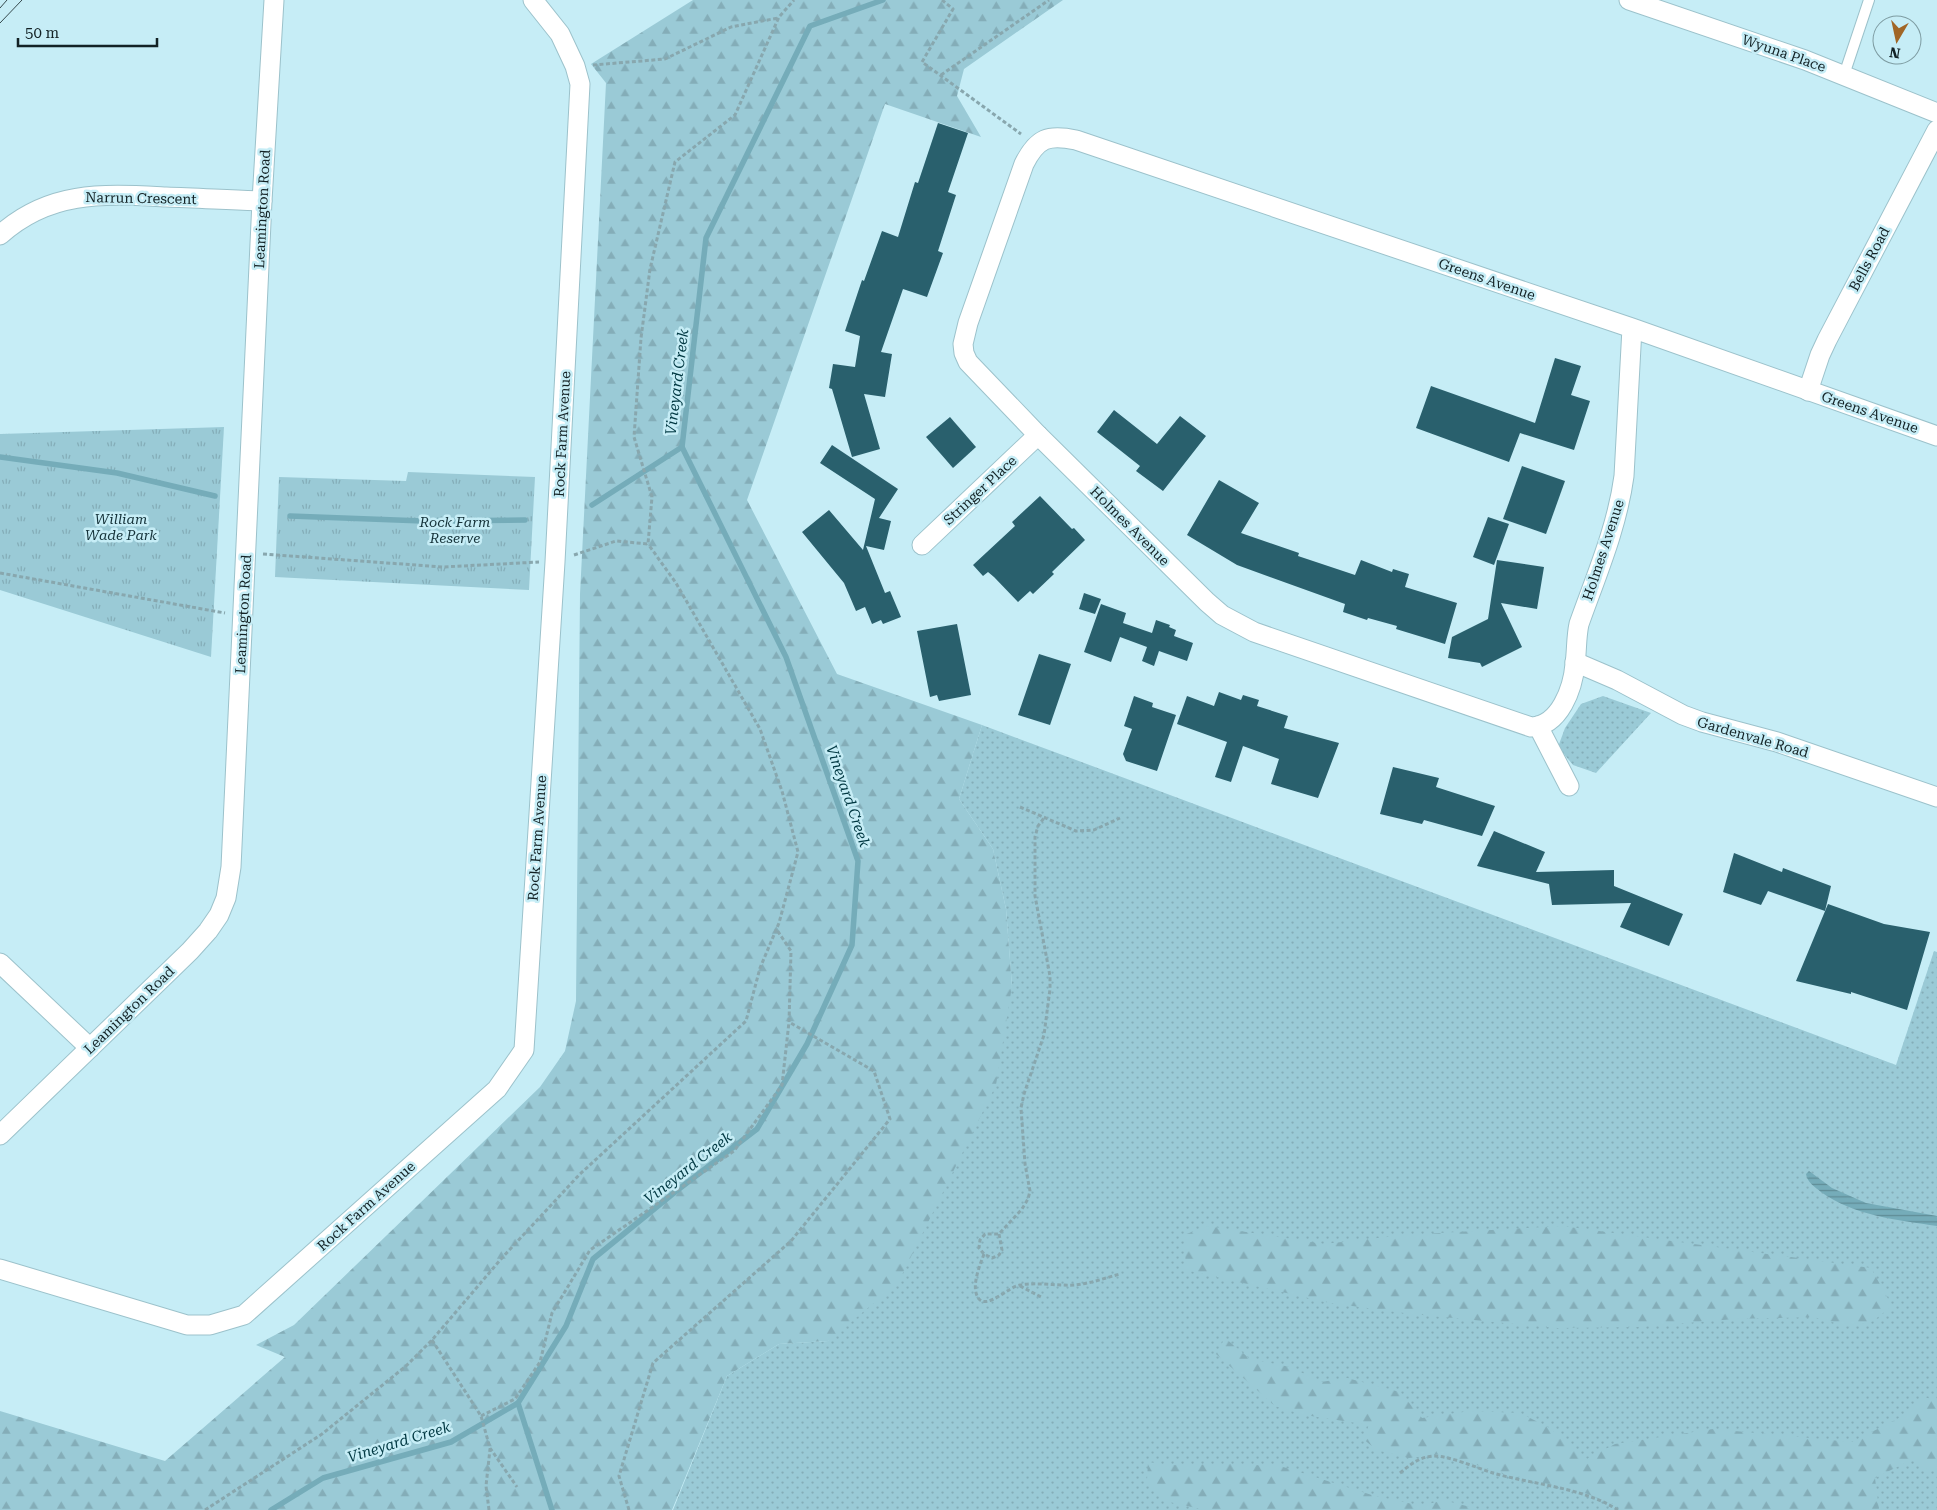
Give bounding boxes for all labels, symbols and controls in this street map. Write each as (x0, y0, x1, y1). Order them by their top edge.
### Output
scale bar (18, 15, 156, 47)
north arrow (1872, 15, 1922, 65)
text: 50 m (25, 24, 60, 42)
street label: Wyuna Place (1740, 31, 1828, 75)
text: N (1888, 44, 1902, 62)
street label: Leamington Road (251, 149, 273, 269)
street label: Narrun Crescent (85, 189, 197, 207)
street label: Bells Road (1845, 224, 1893, 294)
street label: Greens Avenue (1436, 255, 1538, 303)
water label: Vineyard Creek (662, 327, 693, 436)
street label: Rock Farm Avenue (551, 370, 573, 497)
street label: Greens Avenue (1819, 388, 1921, 436)
street label: Stringer Place (940, 452, 1020, 528)
street label: Holmes Avenue (1087, 483, 1173, 569)
street label: Holmes Avenue (1579, 497, 1627, 603)
park label: William Wade Park (85, 511, 157, 543)
park label: Rock Farm Reserve (419, 514, 490, 546)
street label: Leamington Road (232, 554, 254, 674)
street label: Gardenvale Road (1695, 713, 1811, 761)
water label: Vineyard Creek (822, 743, 874, 850)
street label: Rock Farm Avenue (525, 774, 549, 901)
street label: Leamington Road (81, 963, 177, 1057)
water label: Vineyard Creek (640, 1128, 736, 1208)
street label: Rock Farm Avenue (314, 1158, 418, 1254)
water label: Vineyard Creek (345, 1418, 453, 1466)

